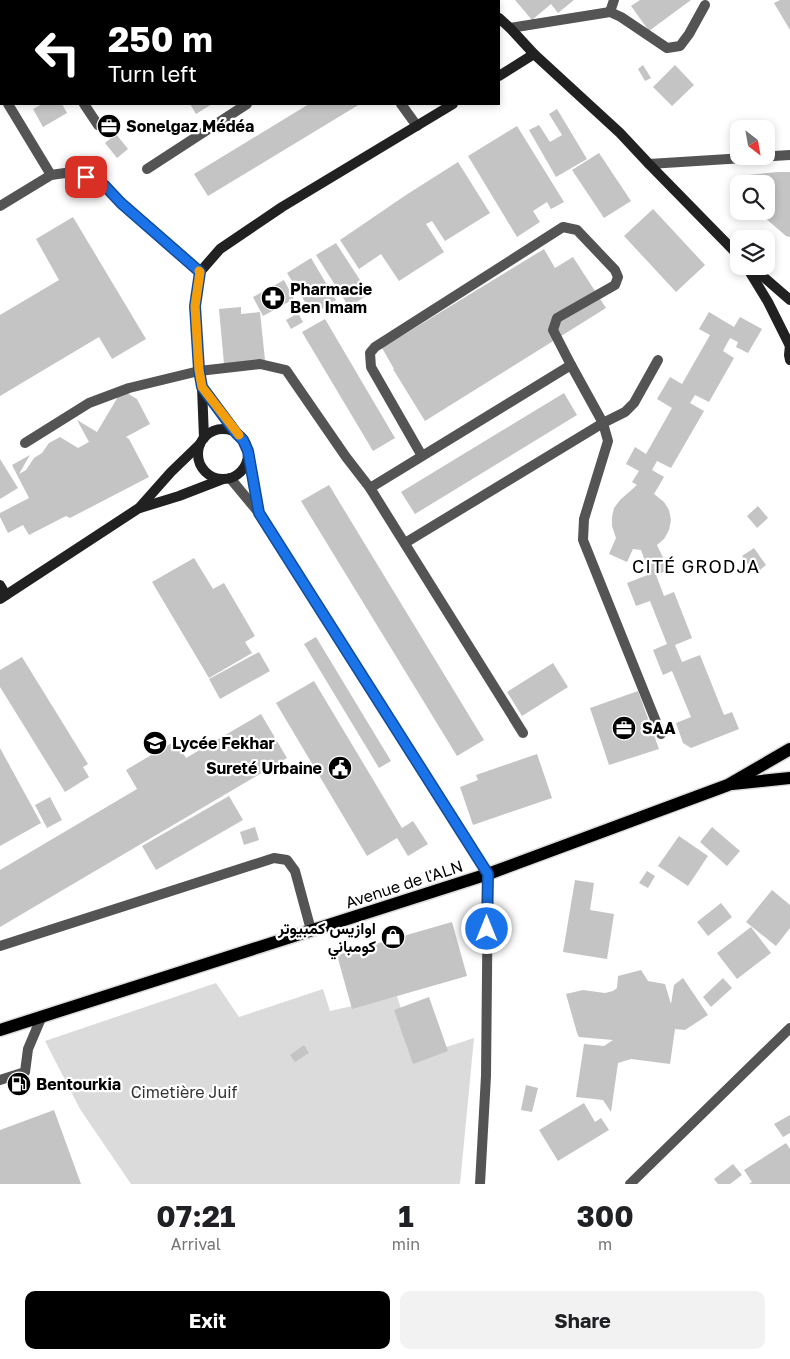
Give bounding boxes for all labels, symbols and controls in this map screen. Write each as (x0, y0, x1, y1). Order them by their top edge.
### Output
text: 250 m (108, 18, 213, 60)
icon: left (25, 20, 90, 85)
text: Turn left (108, 60, 197, 87)
office icon: Sonelgaz Médéa (96, 113, 122, 139)
place label: Sonelgaz Médéa (126, 116, 254, 136)
north arrow (730, 120, 775, 165)
map controls (730, 120, 775, 275)
pin (65, 156, 107, 198)
icon: arrive (72, 163, 100, 191)
button: search (730, 175, 775, 220)
button: layers (730, 230, 775, 275)
place label: Pharmacie Ben Imam (290, 279, 372, 317)
pharmacy icon: Pharmacie Ben Imam (260, 285, 286, 311)
district label: CITÉ GRODJA (632, 555, 760, 577)
office icon: SAA (611, 715, 637, 741)
place label: SAA (642, 718, 676, 738)
school or university icon: Lycée Fekhar (142, 730, 168, 756)
place label: Lycée Fekhar (172, 733, 275, 753)
public building icon: Sureté Urbaine (327, 755, 353, 781)
place label: Sureté Urbaine (206, 758, 322, 778)
street label: Avenue de l'ALN (343, 856, 465, 912)
position arrow (460, 902, 512, 954)
place label: اوازيس كمبيوتر كومباني (277, 918, 376, 960)
shop icon: اوازيس كمبيوتر كومباني (380, 924, 406, 950)
fuel station icon: Bentourkia (6, 1071, 32, 1097)
place label: Bentourkia (36, 1074, 121, 1094)
park label: Cimetière Juif (131, 1082, 237, 1102)
text: 07:21 (156, 1198, 236, 1234)
text: 1 (398, 1198, 414, 1234)
text: 300 (576, 1198, 634, 1234)
text: Arrival (171, 1234, 221, 1254)
text: min (392, 1234, 420, 1254)
text: m (598, 1234, 612, 1254)
button: Exit (25, 1291, 390, 1349)
button: Share (400, 1291, 765, 1349)

